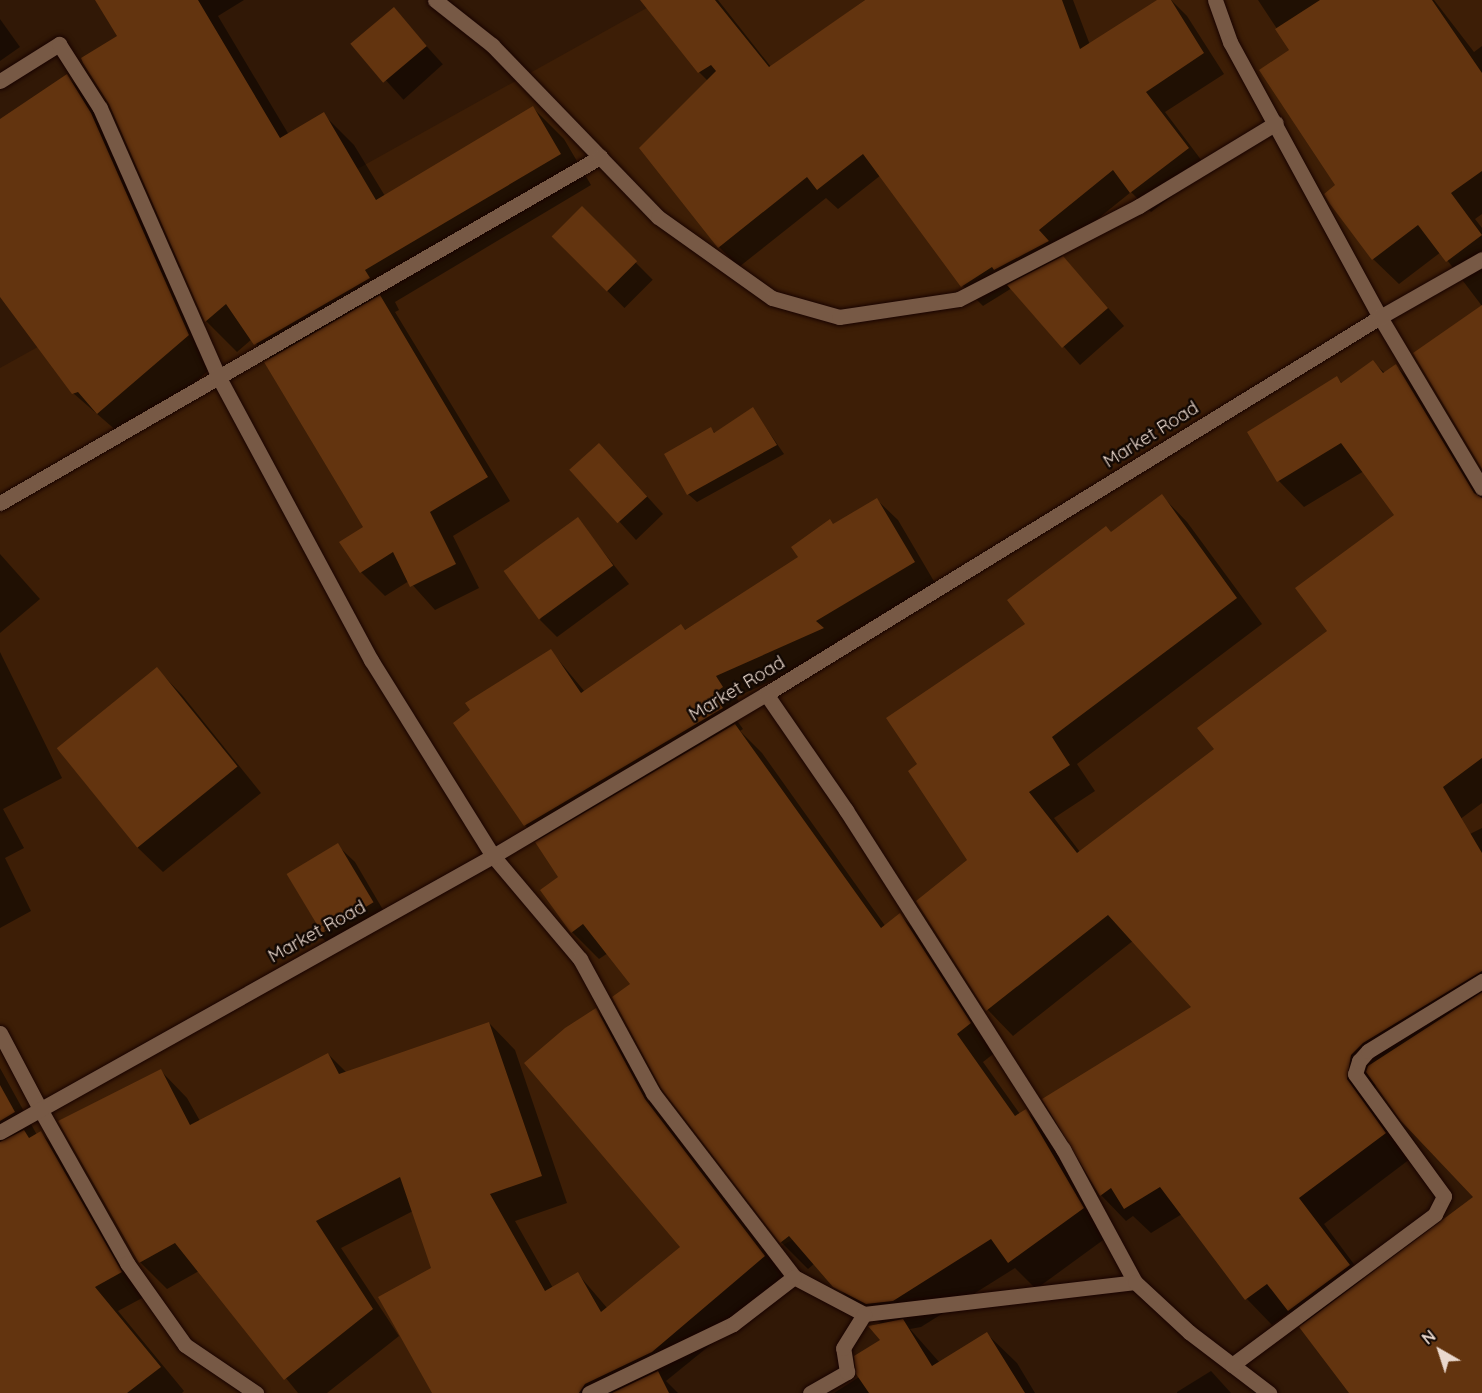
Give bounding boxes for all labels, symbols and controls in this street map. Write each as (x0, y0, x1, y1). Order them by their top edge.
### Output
street label: Market Road (1100, 397, 1202, 473)
street label: Market Road (685, 652, 789, 726)
street label: Market Road (265, 896, 369, 968)
north arrow (1410, 1321, 1470, 1381)
text: N (1418, 1326, 1440, 1348)

